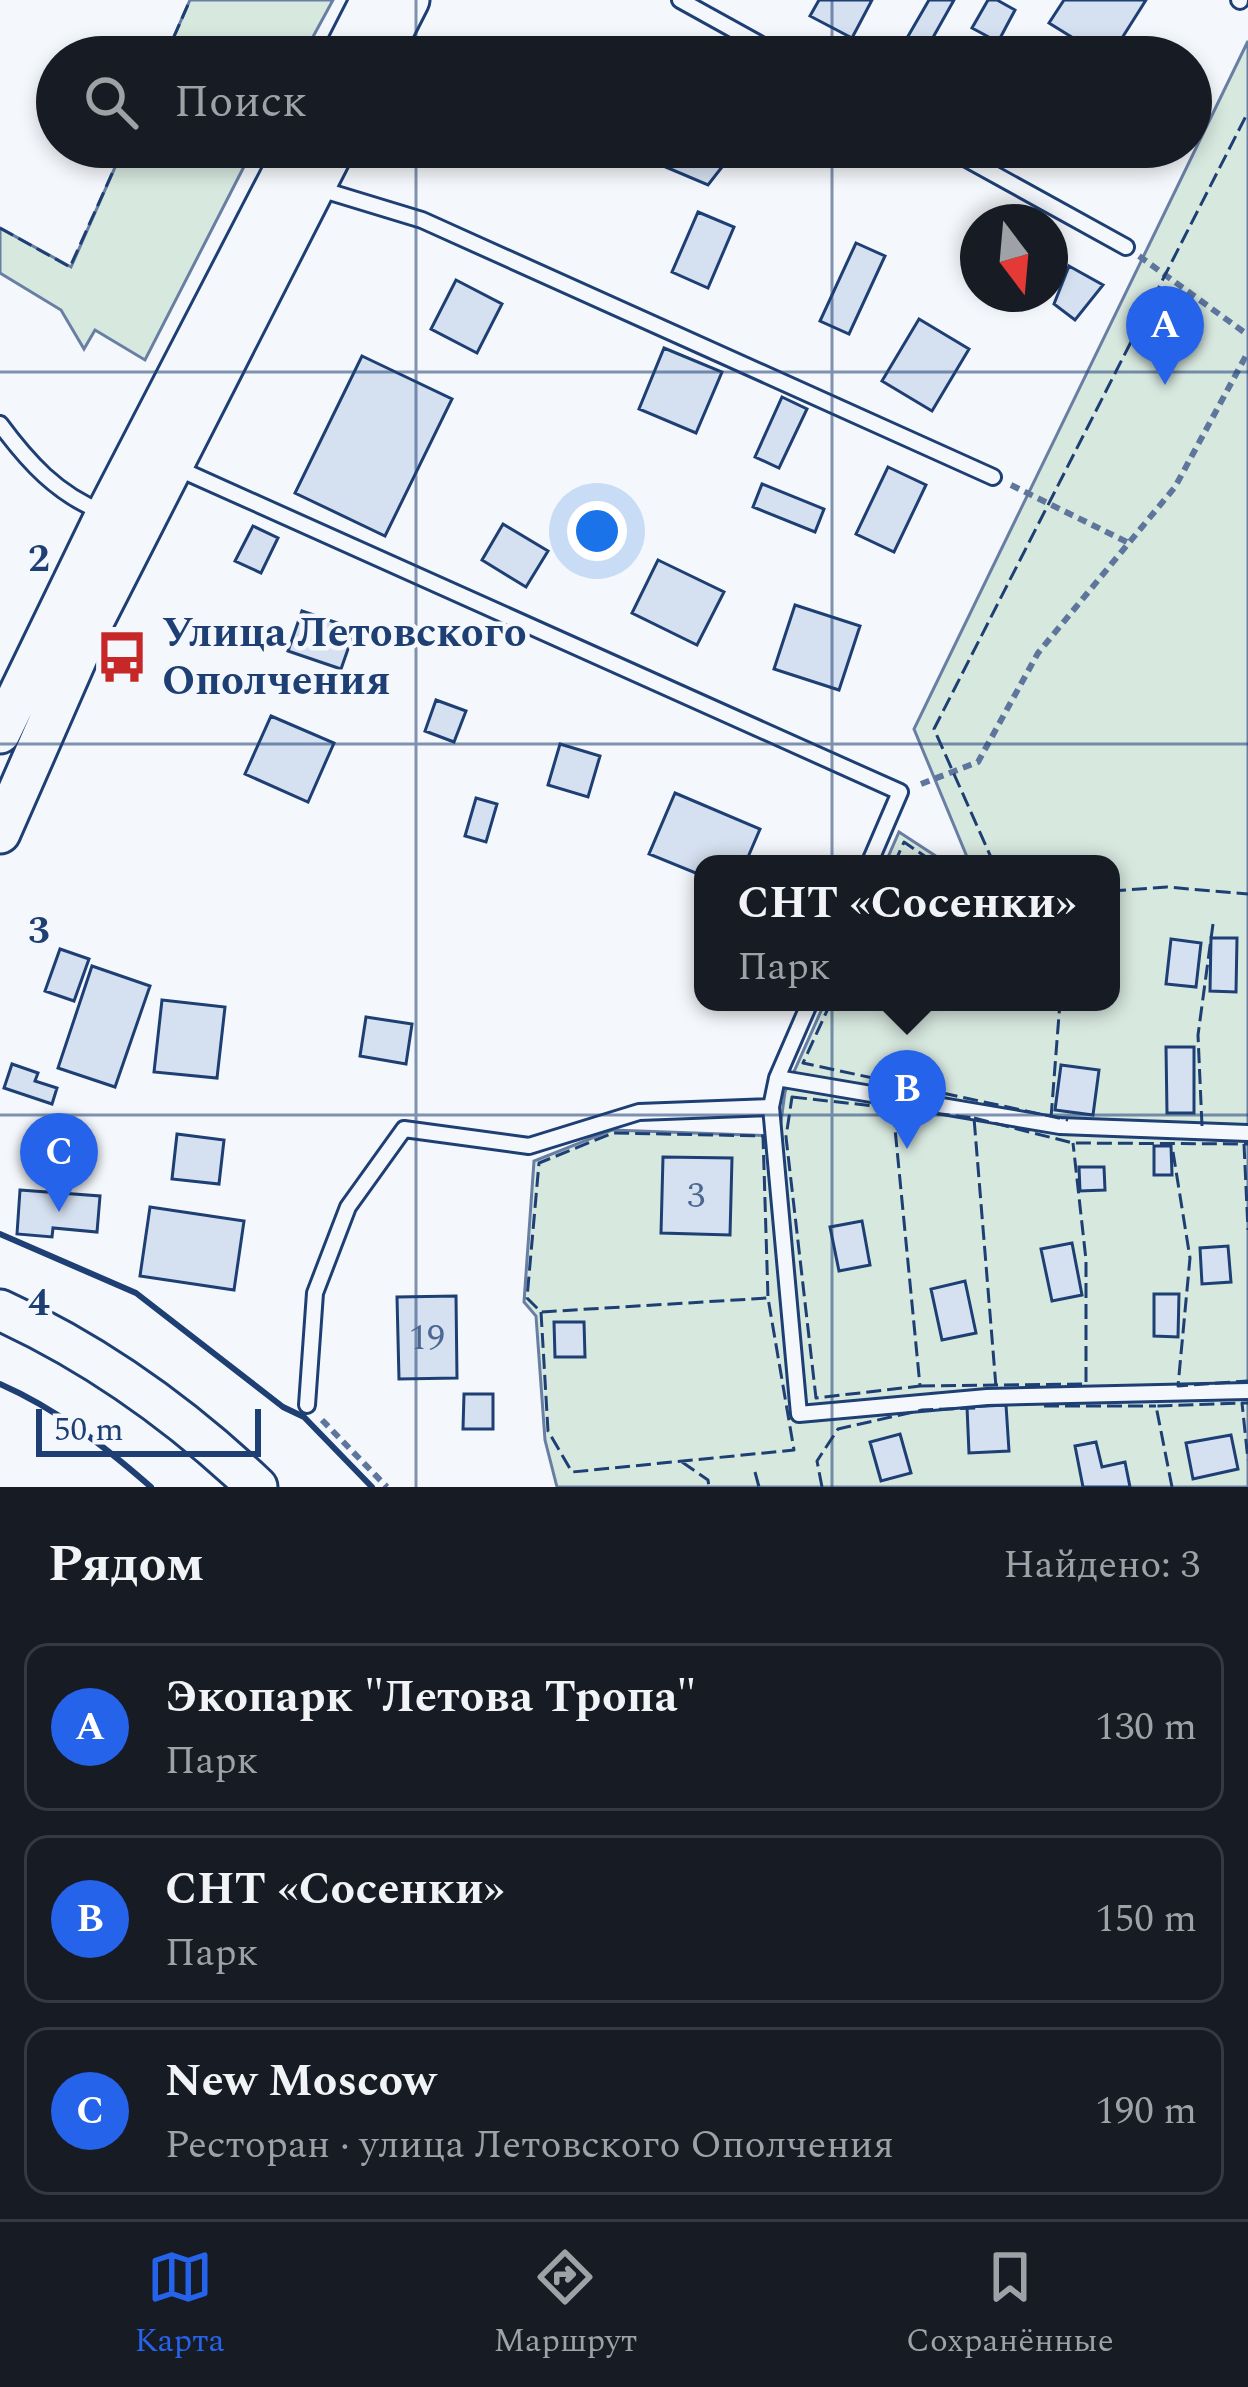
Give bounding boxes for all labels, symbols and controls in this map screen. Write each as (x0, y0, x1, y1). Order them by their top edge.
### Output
search box (36, 36, 1212, 168)
text: Поиск (174, 68, 307, 137)
icon: search (78, 69, 144, 135)
north arrow (960, 204, 1068, 312)
pin: A (1126, 286, 1204, 385)
your location (567, 501, 627, 561)
text: 2 (28, 530, 50, 589)
place label: Улица Летовского Ополчения (162, 602, 527, 713)
bus stop icon: Улица Летовского Ополчения (93, 628, 151, 686)
popup (694, 855, 1120, 1011)
text: СНТ «Сосенки» (737, 869, 1077, 938)
text: 3 (28, 902, 50, 961)
text: Парк (737, 938, 831, 997)
pin: B (868, 1050, 946, 1149)
pin: C (20, 1113, 98, 1212)
house number: 3 (687, 1169, 705, 1224)
text: 4 (28, 1274, 50, 1333)
house number: 19 (409, 1311, 445, 1366)
scale bar (36, 1403, 261, 1456)
text: 50 m (54, 1405, 124, 1455)
text: Рядом (48, 1526, 204, 1604)
text: Найдено: 3 (1003, 1536, 1200, 1595)
text: Экопарк "Летова Тропа" (165, 1663, 696, 1732)
text: A (75, 1698, 105, 1757)
text: 130 m (1095, 1698, 1197, 1757)
text: Парк (165, 1732, 258, 1791)
text: СНТ «Сосенки» (165, 1855, 505, 1924)
text: B (76, 1890, 104, 1949)
text: 150 m (1095, 1890, 1197, 1949)
text: Парк (165, 1924, 258, 1983)
text: New Moscow (165, 2047, 436, 2116)
text: C (76, 2082, 104, 2141)
text: 190 m (1095, 2082, 1197, 2141)
text: Ресторан · улица Летовского Ополчения (165, 2116, 894, 2175)
tab: Карта (134, 2244, 225, 2366)
tab: Маршрут (493, 2244, 637, 2366)
tab: Сохранённые (906, 2244, 1114, 2366)

